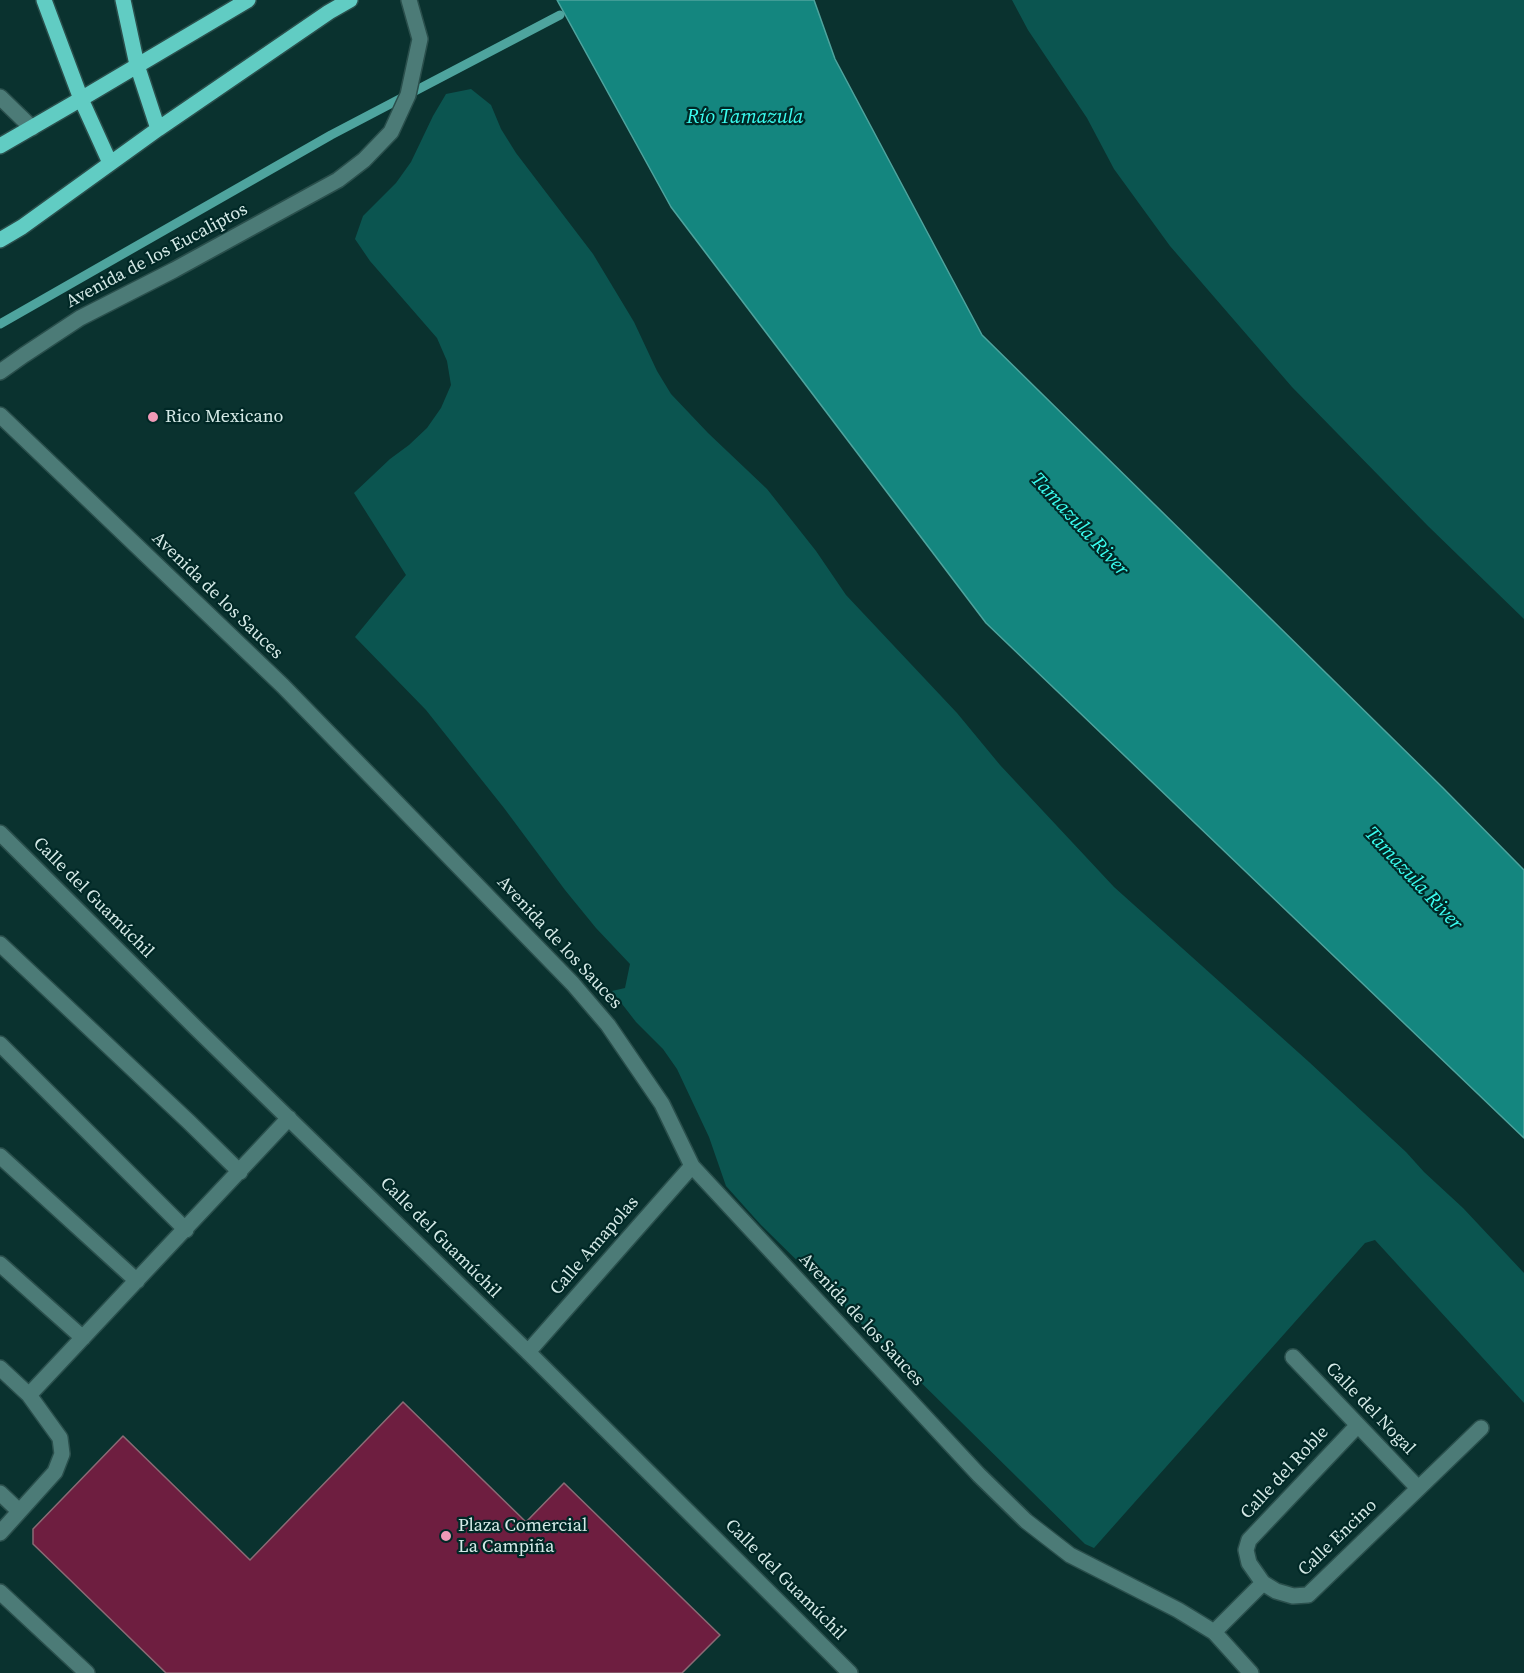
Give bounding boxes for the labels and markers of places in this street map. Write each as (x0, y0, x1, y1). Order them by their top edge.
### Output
place label: Rico Mexicano (165, 406, 283, 428)
marker: Rico Mexicano (146, 410, 160, 424)
place label: Plaza Comercial La Campiña (458, 1515, 587, 1558)
marker: Plaza Comercial La Campiña (439, 1529, 453, 1543)

